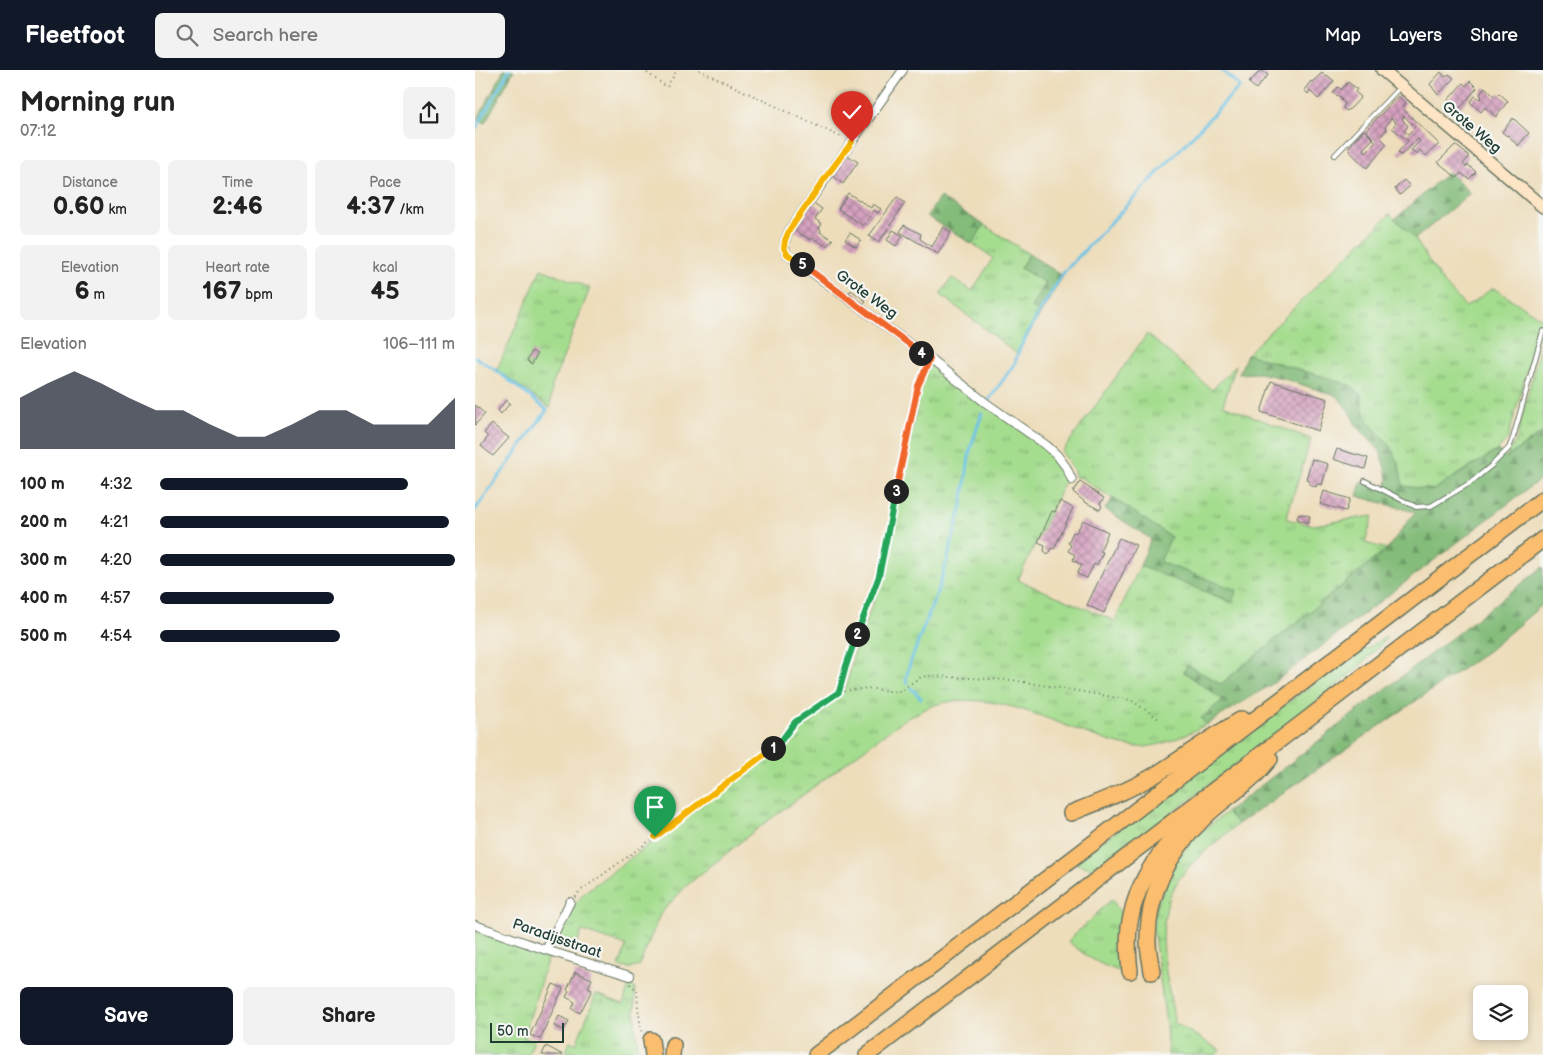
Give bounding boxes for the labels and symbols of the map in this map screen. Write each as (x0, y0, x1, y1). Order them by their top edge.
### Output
pin (831, 91, 873, 142)
street label: Grote Weg (1438, 97, 1505, 158)
pin: 5 (789, 252, 815, 276)
street label: Grote Weg (832, 266, 901, 323)
pin: 4 (909, 340, 933, 366)
pin: 3 (883, 478, 909, 504)
pin: 2 (845, 622, 869, 646)
pin: 1 (761, 736, 785, 760)
pin (634, 786, 676, 837)
street label: Paradijsstraat (510, 914, 604, 963)
scale bar (490, 1020, 564, 1043)

